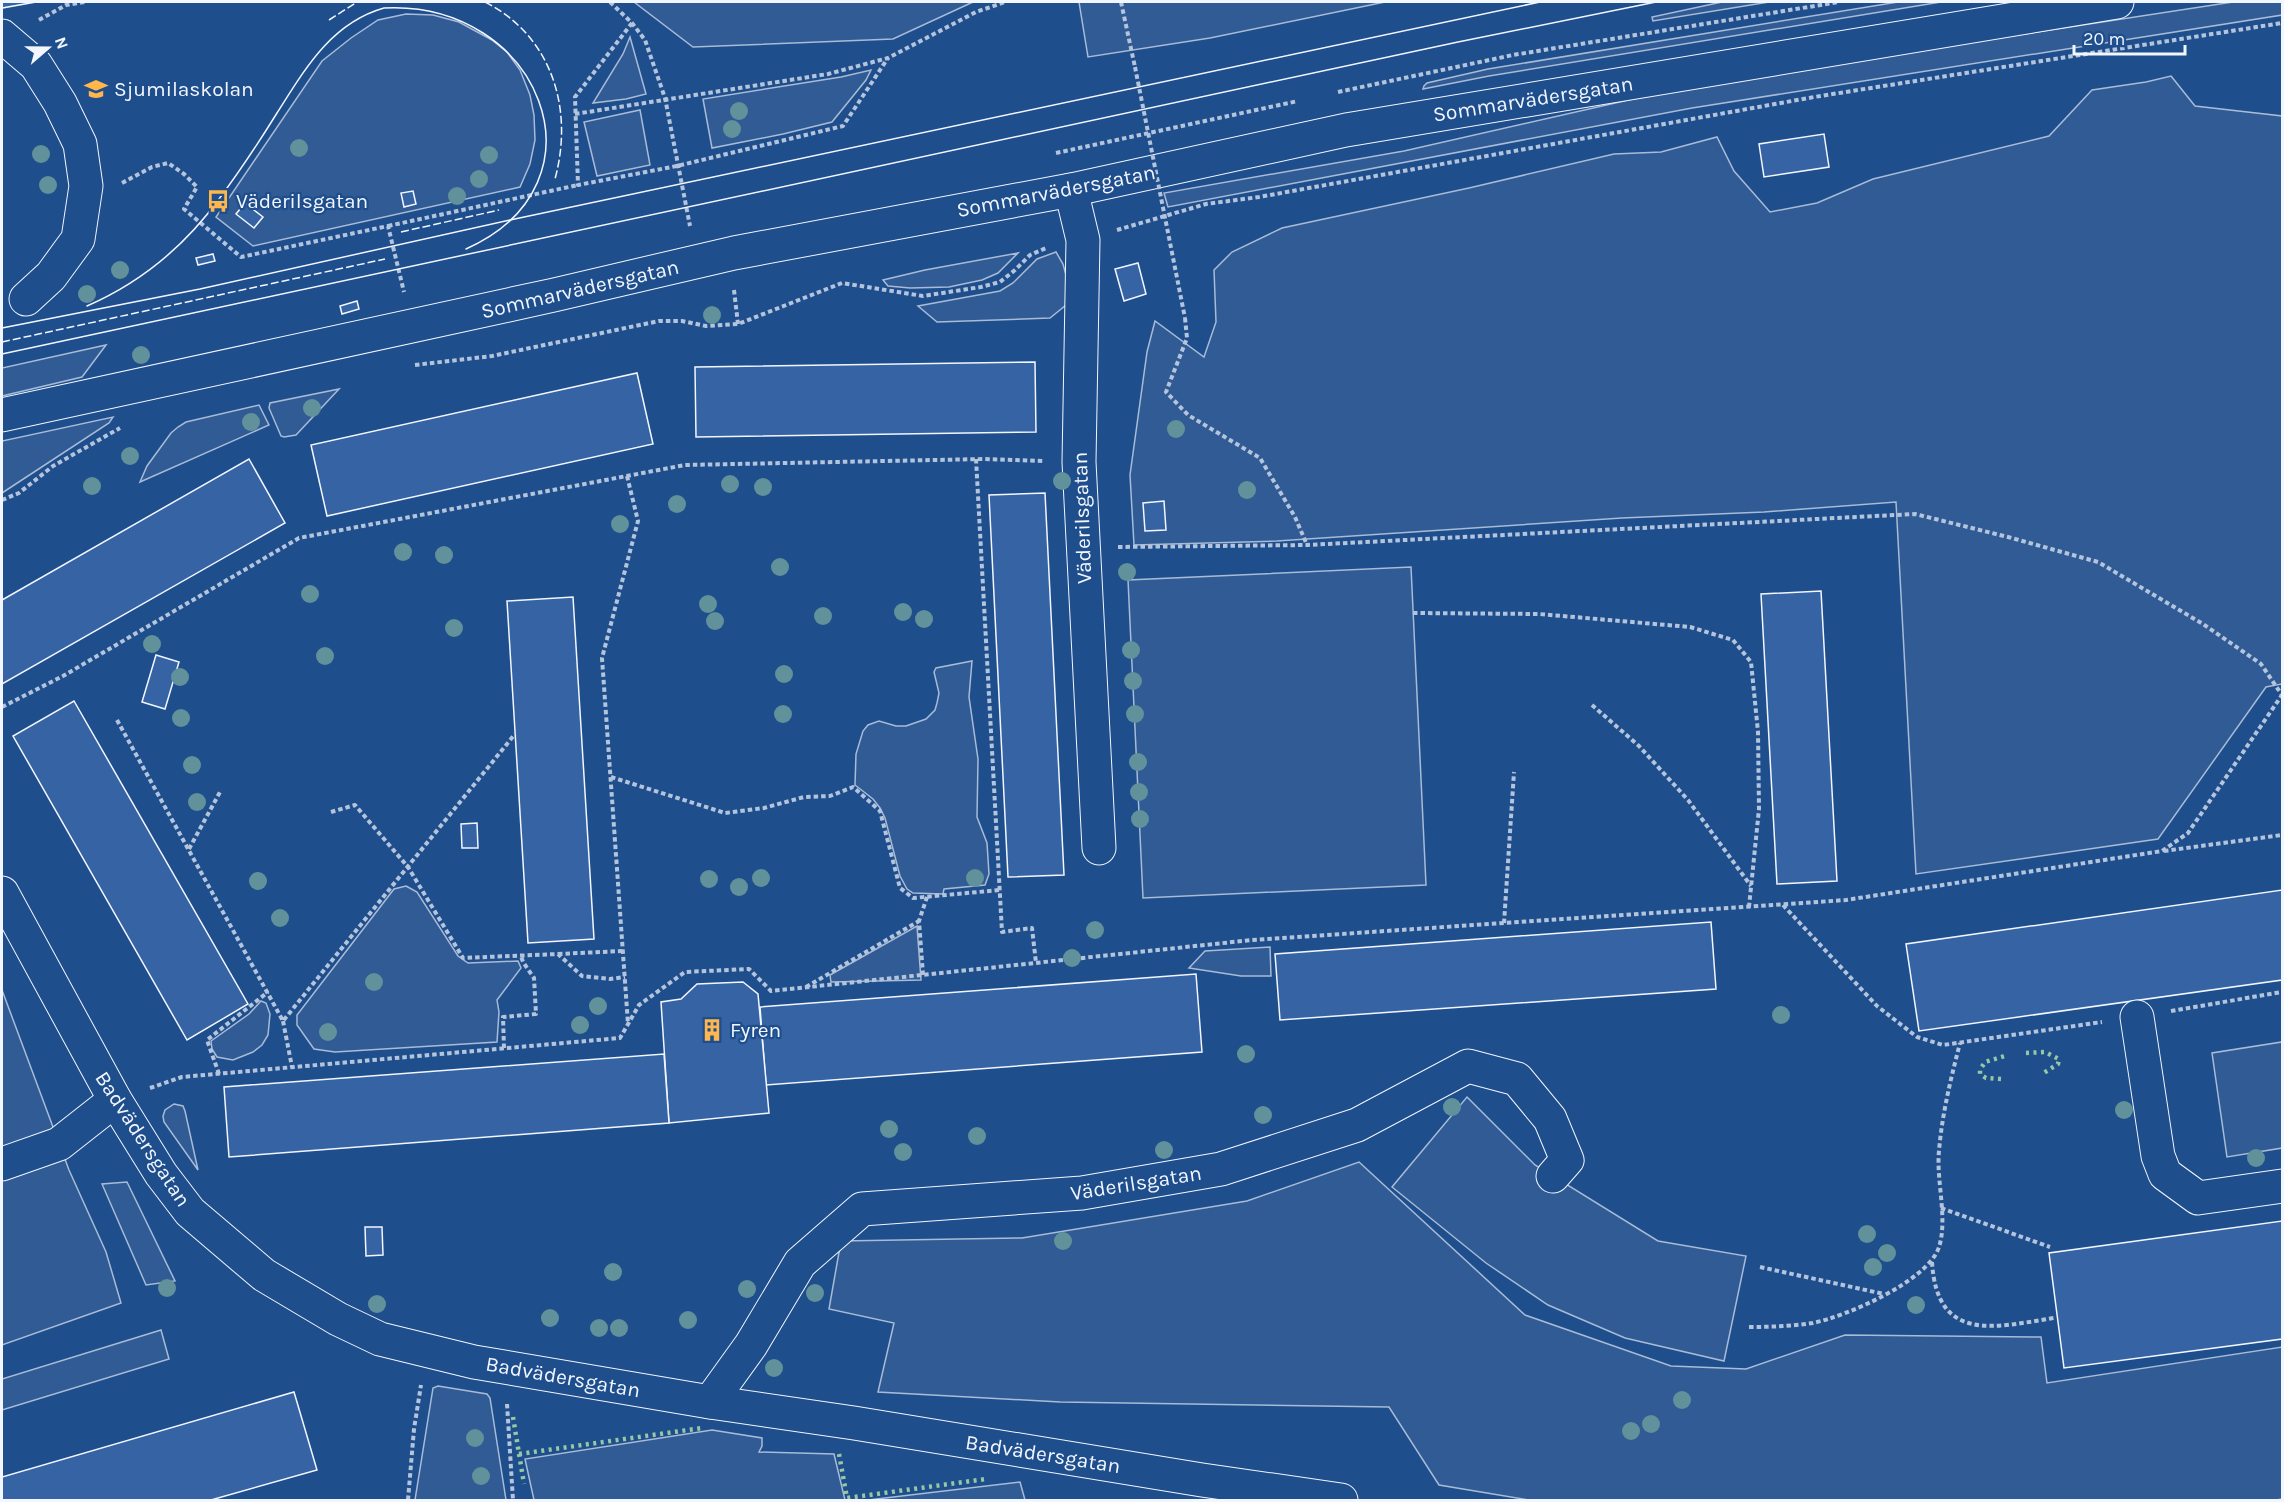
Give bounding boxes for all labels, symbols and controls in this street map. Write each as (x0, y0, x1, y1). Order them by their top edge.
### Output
north arrow (18, 18, 78, 78)
scale bar (2074, 18, 2185, 56)
text: 20 m (2083, 28, 2125, 50)
text: N (51, 34, 73, 52)
street label: Sommarvädersgatan (1431, 71, 1635, 127)
school or university icon: Sjumilaskolan (83, 76, 109, 102)
place label: Sjumilaskolan (114, 77, 254, 101)
street label: Sommarvädersgatan (955, 160, 1157, 222)
bus stop icon: Väderilsgatan (205, 188, 231, 214)
place label: Väderilsgatan (236, 189, 368, 213)
street label: Sommarvädersgatan (479, 255, 681, 323)
street label: Väderilsgatan (1068, 451, 1096, 585)
building icon: Fyren (699, 1017, 725, 1043)
place label: Fyren (730, 1018, 781, 1042)
street label: Badvädersgatan (90, 1067, 196, 1211)
street label: Väderilsgatan (1069, 1161, 1203, 1205)
street label: Badvädersgatan (484, 1352, 642, 1402)
street label: Badvädersgatan (964, 1430, 1122, 1478)

